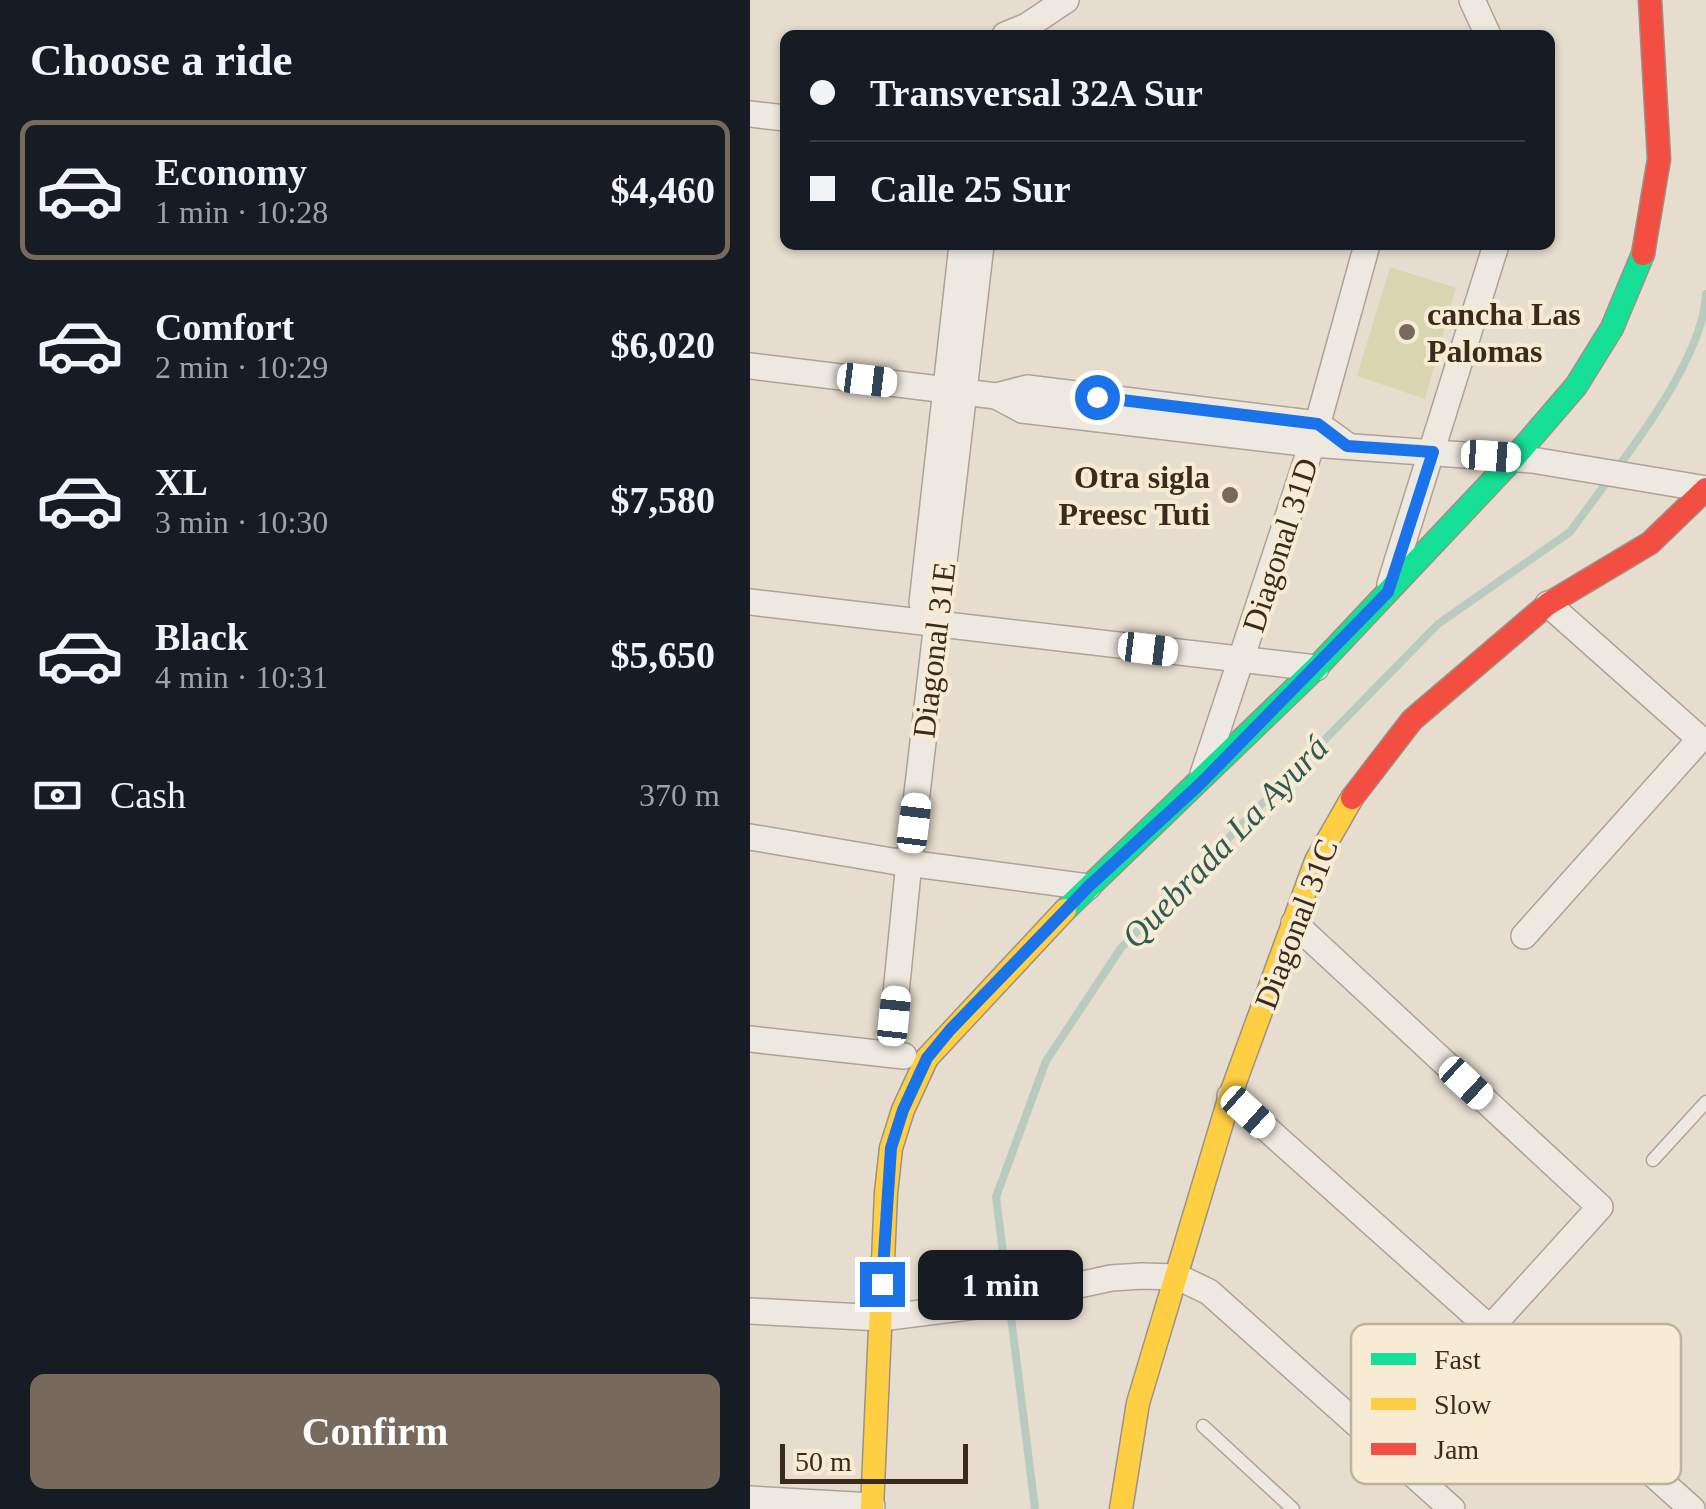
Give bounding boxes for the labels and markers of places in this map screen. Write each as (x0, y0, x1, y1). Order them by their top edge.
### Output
place label: cancha Las Palomas (1427, 296, 1581, 369)
marker: cancha Las Palomas (1396, 321, 1418, 343)
place label: Otra sigla Preesc Tuti (1059, 459, 1210, 532)
marker: Otra sigla Preesc Tuti (1219, 484, 1241, 506)

